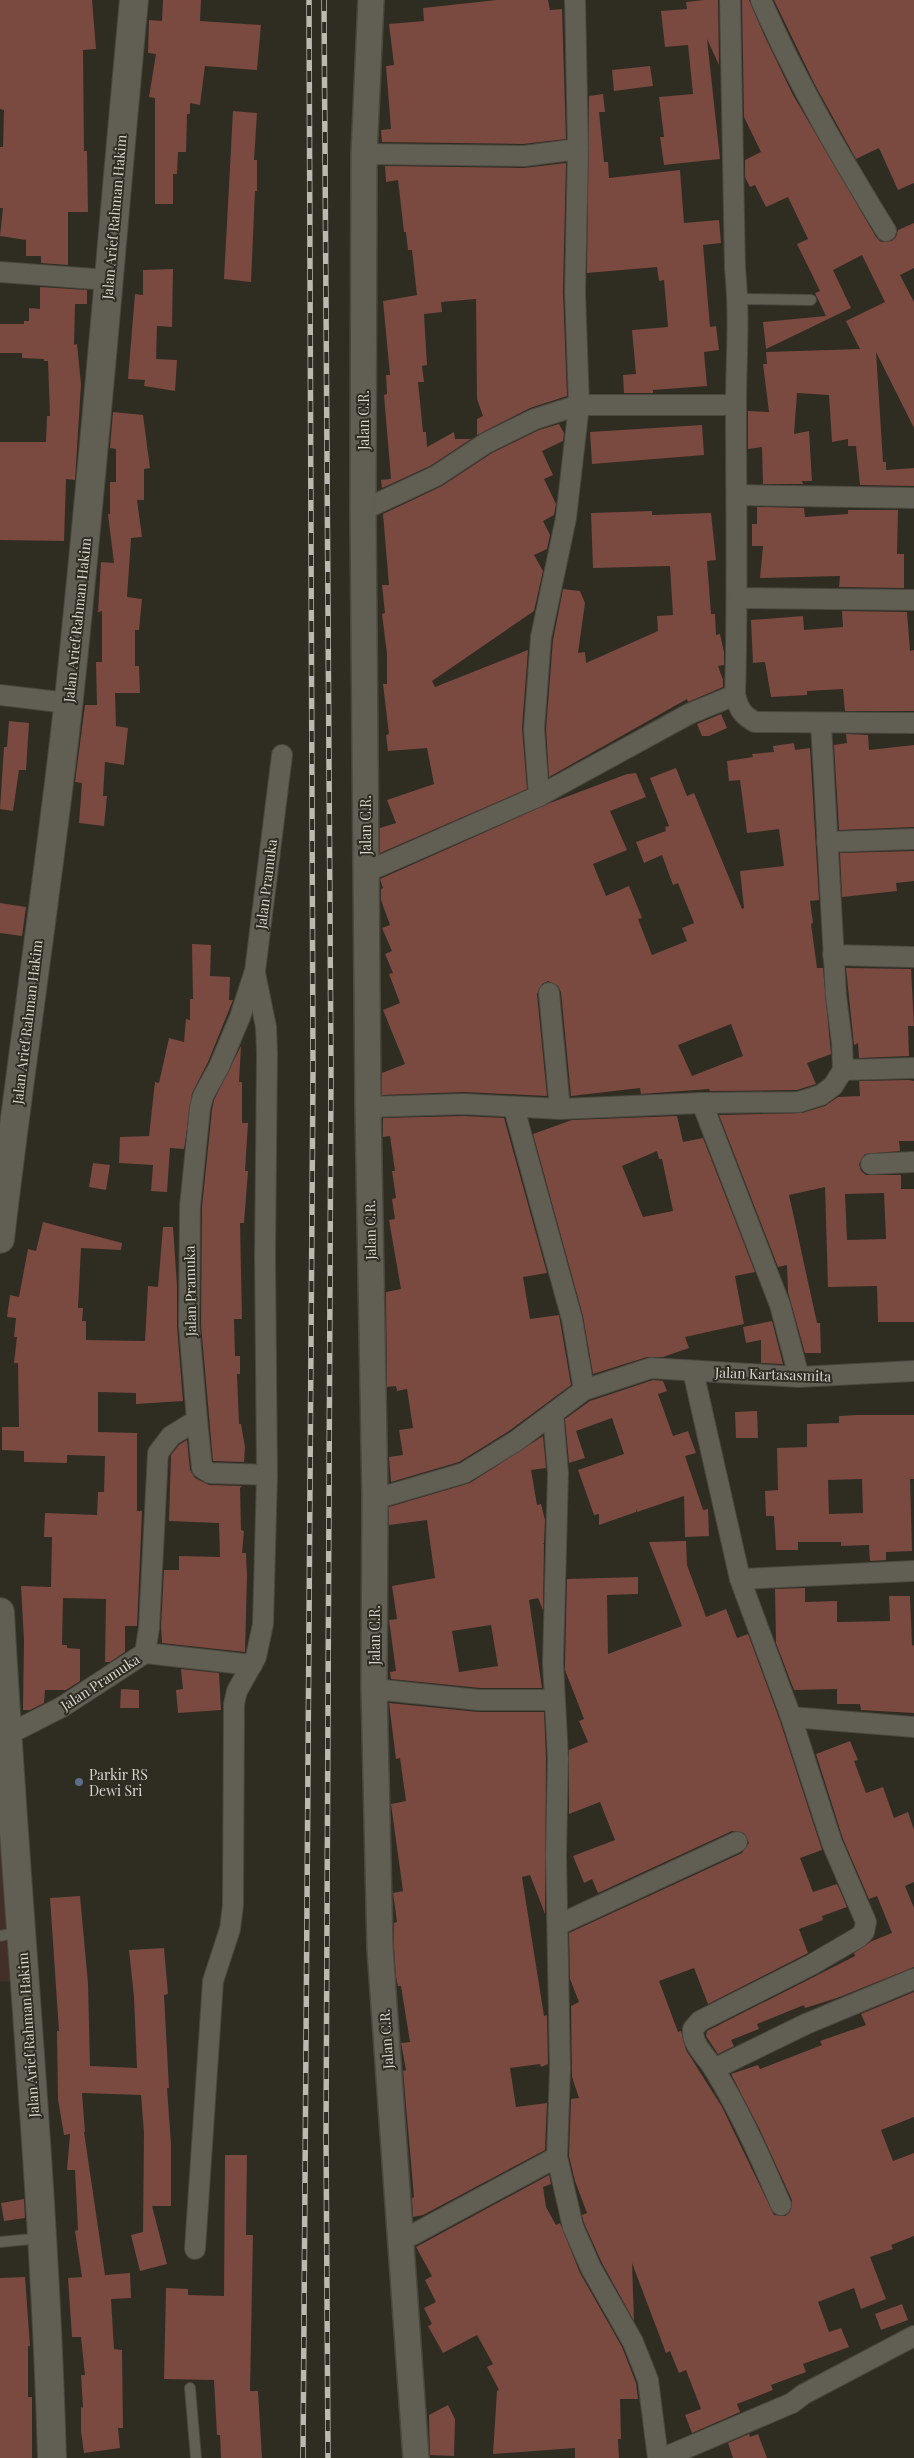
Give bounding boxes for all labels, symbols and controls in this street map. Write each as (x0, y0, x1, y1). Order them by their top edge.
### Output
street label: Jalan Arief Rahman Hakim (97, 133, 131, 301)
street label: Jalan C.R. (354, 390, 373, 451)
street label: Jalan Arief Rahman Hakim (59, 536, 95, 704)
street label: Jalan C.R. (356, 795, 375, 856)
street label: Jalan Pramuka (251, 838, 281, 931)
street label: Jalan Arief Rahman Hakim (7, 938, 47, 1106)
street label: Jalan C.R. (360, 1200, 380, 1261)
street label: Jalan Pramuka (180, 1246, 200, 1337)
street label: Jalan Kartasasmita (714, 1362, 831, 1386)
street label: Jalan C.R. (365, 1605, 384, 1666)
street label: Jalan Pramuka (56, 1649, 143, 1715)
place label: Parkir RS Dewi Sri (89, 1765, 148, 1800)
marker: Parkir RS Dewi Sri (73, 1776, 85, 1788)
street label: Jalan Arief Rahman Hakim (13, 1951, 43, 2119)
street label: Jalan C.R. (374, 2009, 398, 2070)

